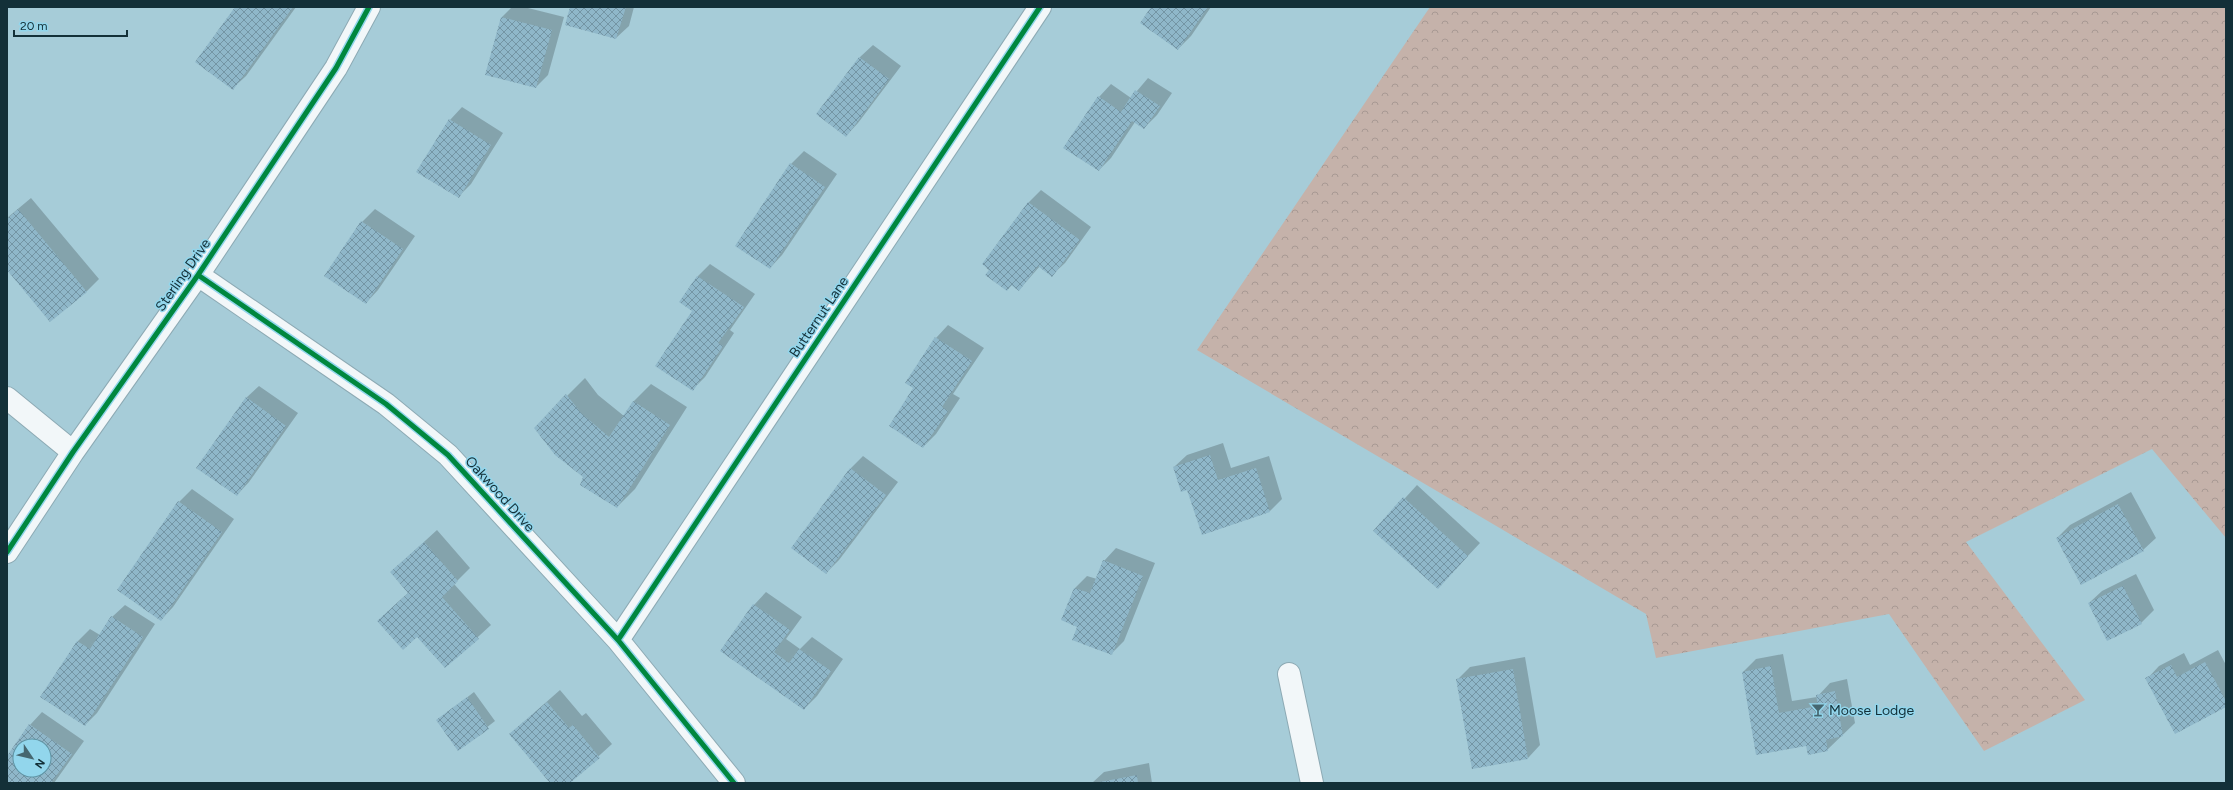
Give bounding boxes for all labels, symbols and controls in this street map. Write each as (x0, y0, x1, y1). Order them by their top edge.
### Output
scale bar (14, 12, 127, 38)
text: 20 m (20, 19, 48, 33)
street label: Sterling Drive (152, 235, 214, 314)
street label: Butternut Lane (786, 273, 852, 361)
street label: Oakwood Drive (462, 453, 539, 536)
bar icon: Moose Lodge (1810, 702, 1826, 718)
place label: Moose Lodge (1829, 702, 1915, 719)
north arrow (12, 738, 52, 778)
text: N (32, 756, 48, 771)

